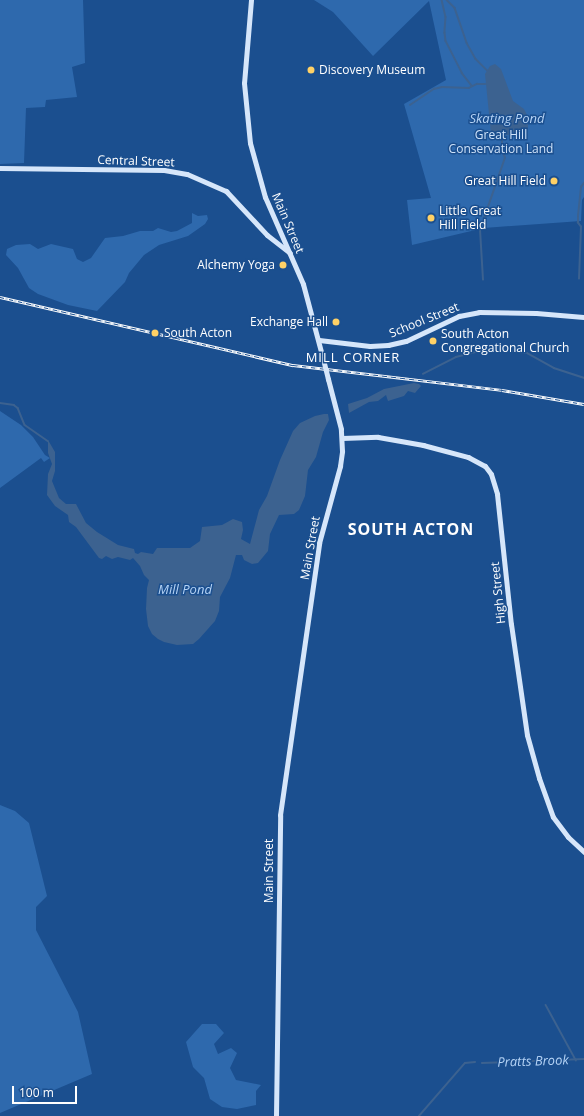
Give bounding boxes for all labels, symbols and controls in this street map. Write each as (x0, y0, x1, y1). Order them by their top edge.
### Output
place label: Discovery Museum (319, 63, 425, 77)
marker: Discovery Museum (306, 65, 316, 75)
water label: Skating Pond (469, 110, 545, 126)
park label: Great Hill Conservation Land (449, 128, 553, 156)
street label: Central Street (97, 152, 175, 170)
place label: Great Hill Field (464, 174, 546, 188)
marker: Great Hill Field (549, 176, 559, 186)
street label: Main Street (269, 191, 307, 255)
place label: Little Great Hill Field (439, 204, 501, 232)
marker: Little Great Hill Field (426, 213, 436, 223)
place label: Alchemy Yoga (197, 258, 275, 272)
marker: Alchemy Yoga (278, 260, 288, 270)
street label: School Street (387, 300, 461, 340)
place label: Exchange Hall (250, 315, 328, 329)
marker: Exchange Hall (331, 317, 341, 327)
place label: South Acton (164, 326, 232, 340)
marker: South Acton (149, 327, 161, 339)
place label: South Acton Congregational Church (441, 327, 569, 355)
marker: South Acton Congregational Church (428, 336, 438, 346)
district label: MILL CORNER (306, 349, 400, 365)
street label: Main Street (297, 515, 323, 581)
district label: SOUTH ACTON (348, 519, 474, 539)
street label: High Street (488, 561, 508, 625)
water label: Mill Pond (158, 581, 212, 597)
street label: Main Street (262, 839, 276, 903)
water label: Pratts Brook (497, 1052, 569, 1070)
scale bar (14, 1078, 79, 1104)
text: 100 m (19, 1084, 54, 1101)

